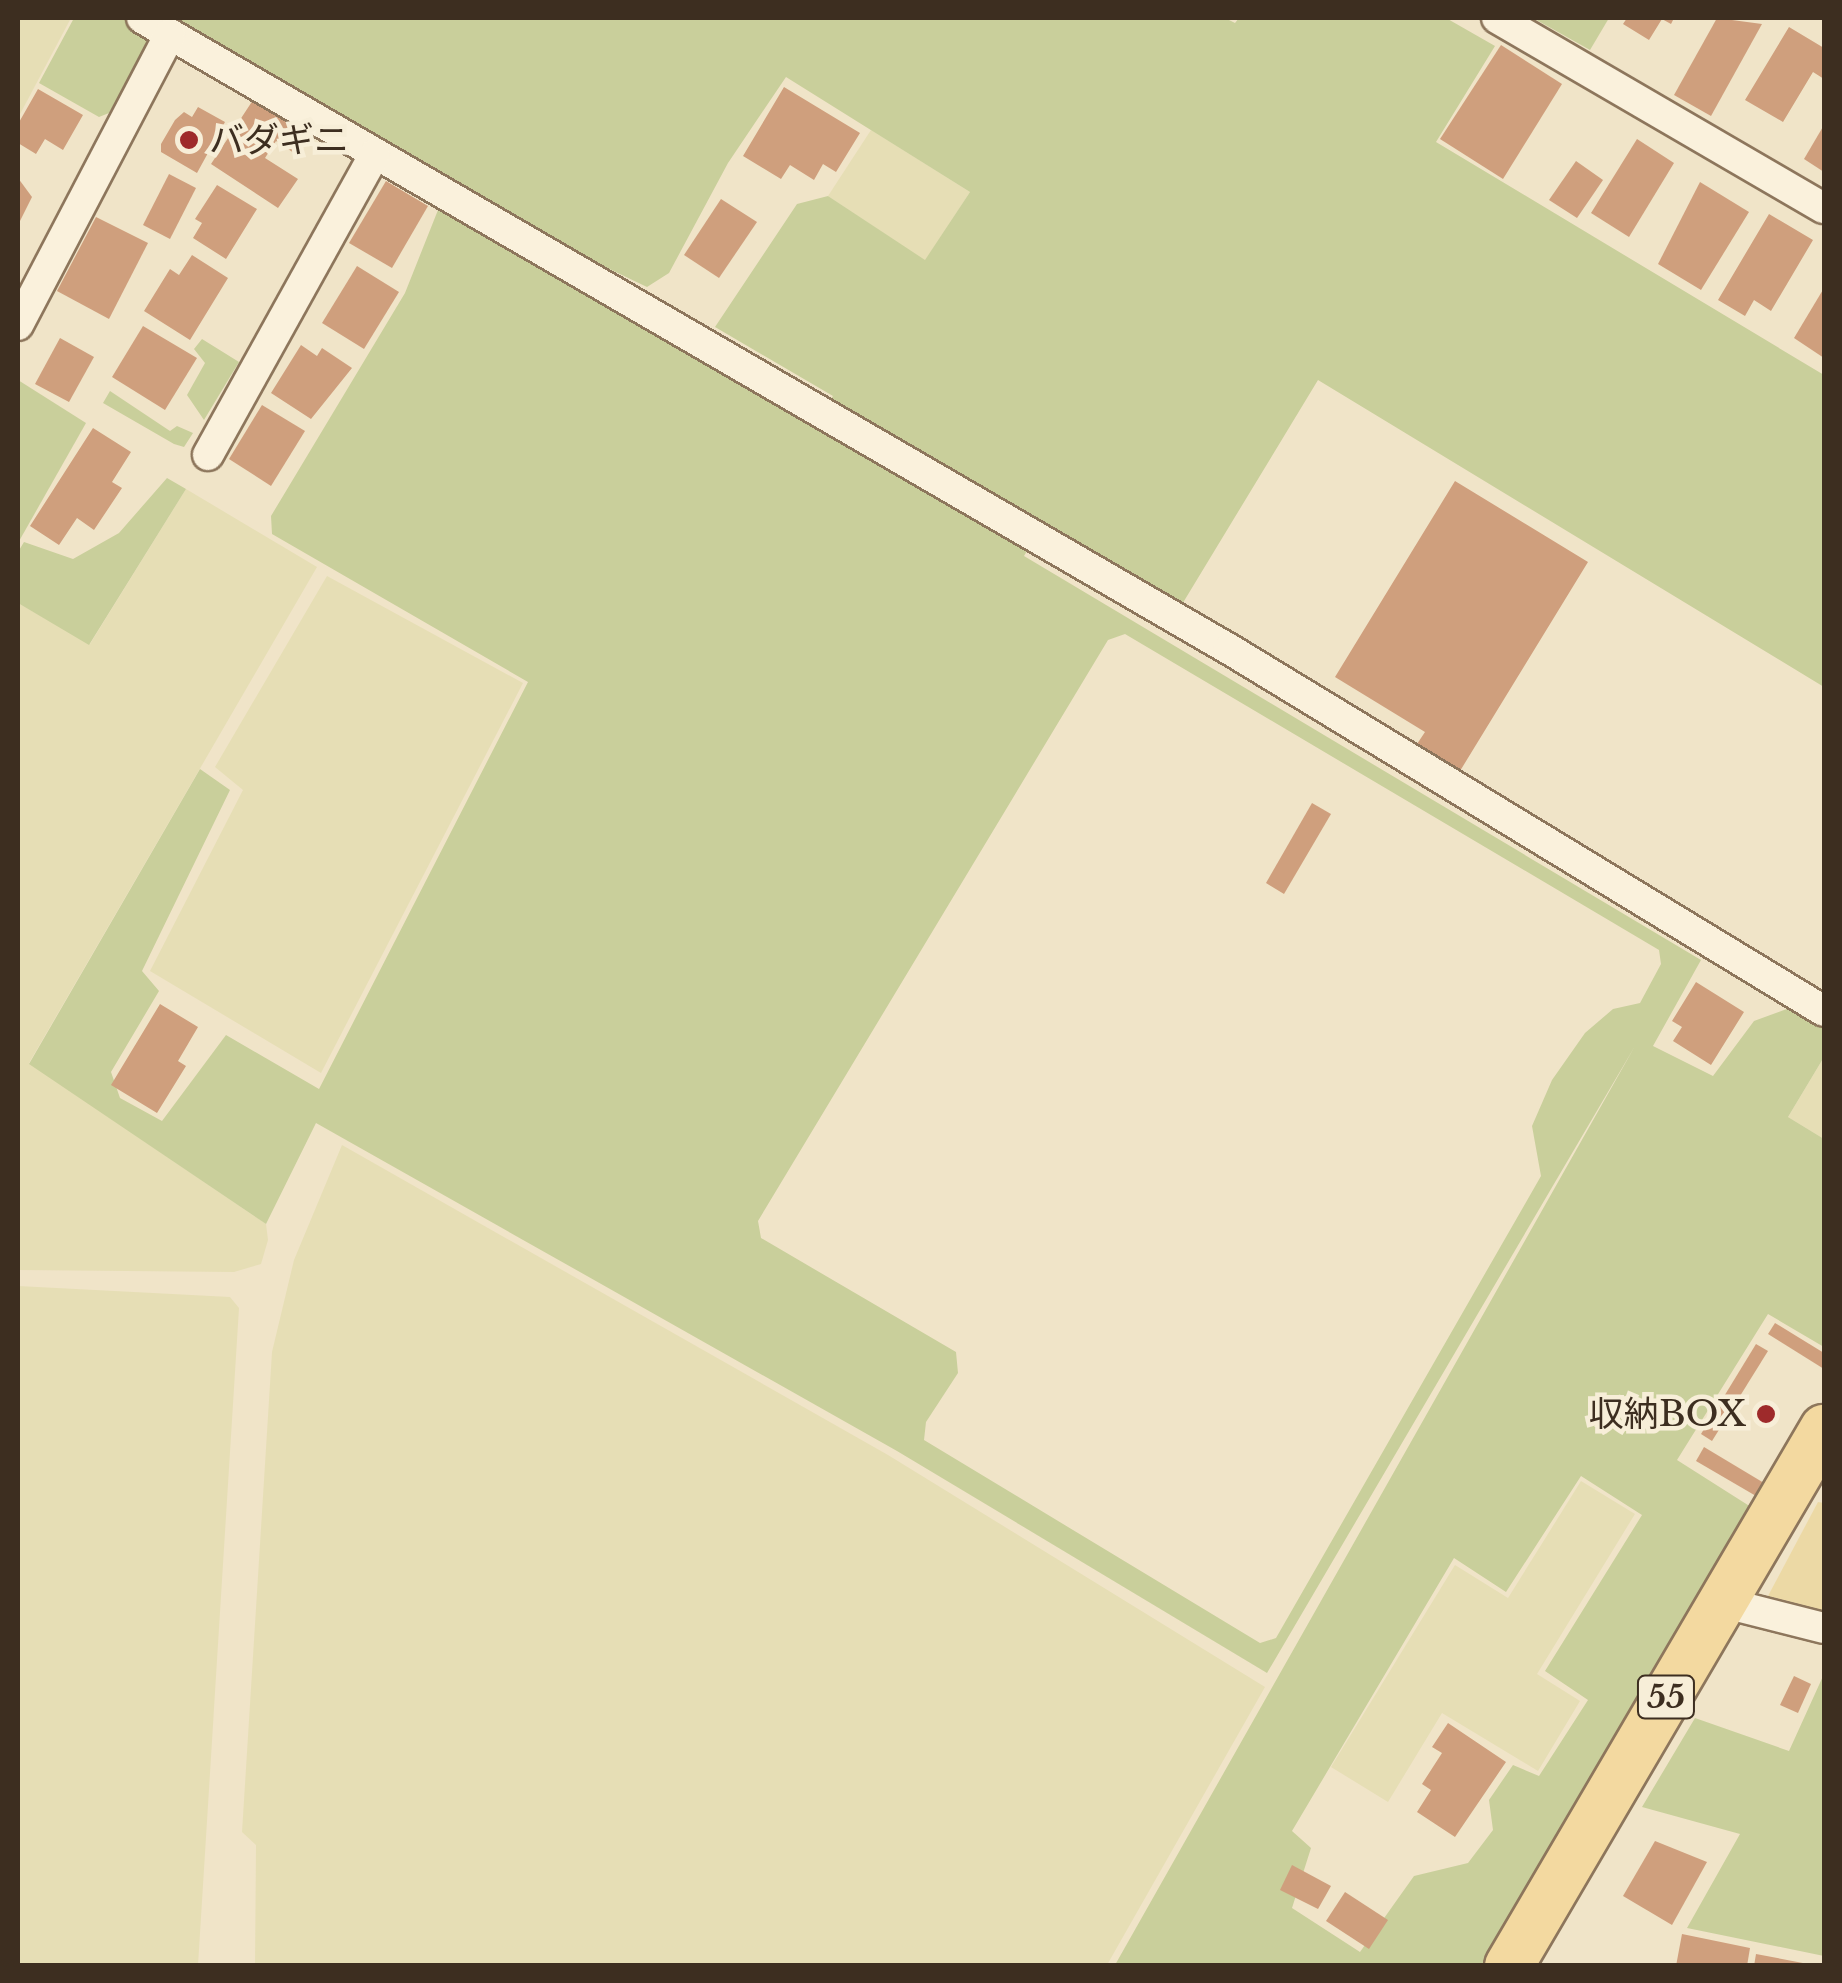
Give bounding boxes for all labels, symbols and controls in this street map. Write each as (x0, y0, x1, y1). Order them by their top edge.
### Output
place label: バダギニ (209, 119, 349, 161)
marker: バダギニ (178, 129, 200, 151)
place label: 収納BOX (1589, 1393, 1746, 1435)
marker: 収納BOX (1755, 1403, 1777, 1425)
road number: 55 (1636, 1670, 1696, 1724)

